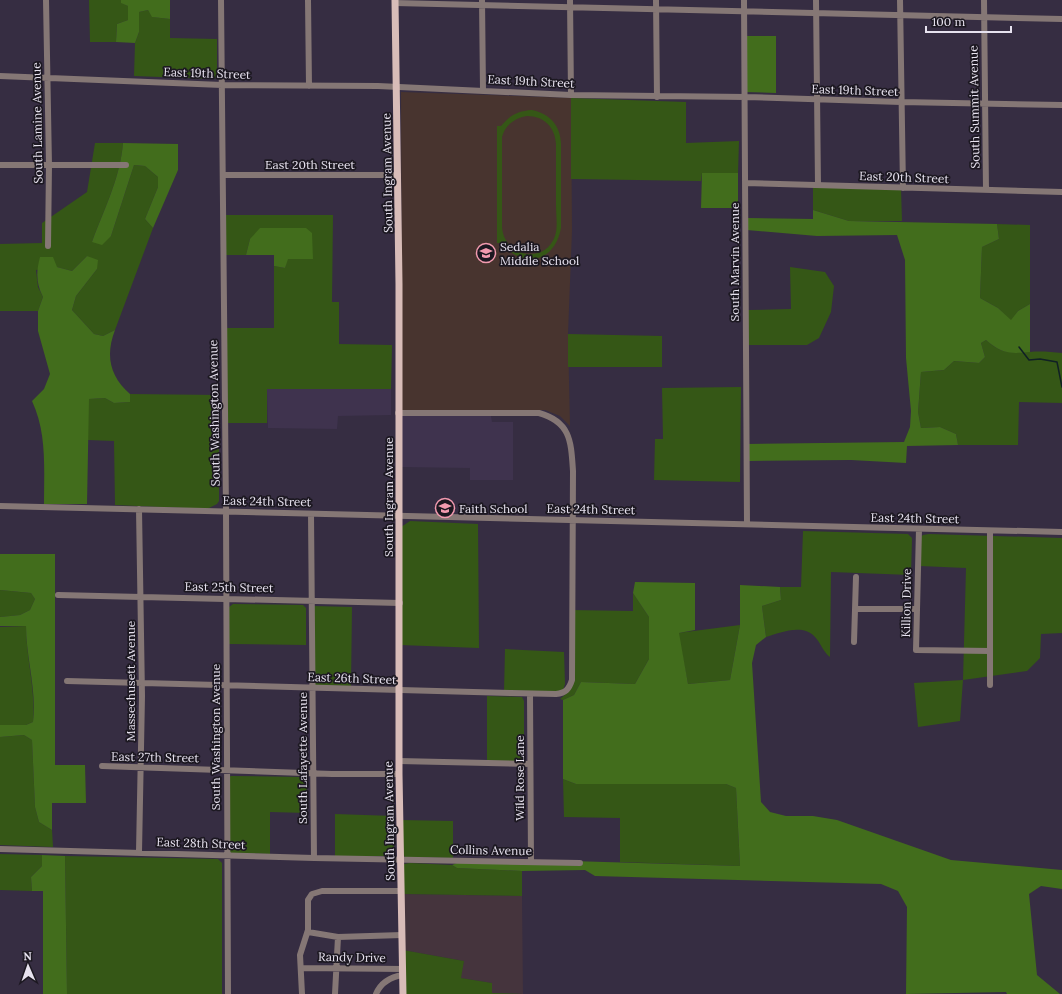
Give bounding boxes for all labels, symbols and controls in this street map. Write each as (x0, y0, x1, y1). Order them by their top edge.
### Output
scale bar (926, 8, 1011, 34)
text: 100 m (932, 14, 965, 29)
street label: South Summit Avenue (965, 45, 983, 169)
street label: South Lamine Avenue (28, 62, 46, 184)
street label: East 19th Street (163, 64, 251, 82)
street label: East 19th Street (487, 71, 575, 91)
street label: East 19th Street (811, 81, 899, 99)
street label: South Ingram Avenue (378, 113, 396, 233)
street label: East 20th Street (265, 157, 355, 172)
street label: East 20th Street (859, 168, 950, 186)
street label: South Marvin Avenue (727, 202, 742, 322)
place label: Sedalia Middle School (500, 239, 579, 268)
school or university icon: Sedalia Middle School (475, 242, 497, 264)
street label: South Washington Avenue (205, 339, 223, 486)
street label: South Ingram Avenue (381, 437, 396, 557)
street label: East 24th Street (223, 493, 312, 509)
school or university icon: Faith School (434, 497, 456, 519)
place label: Faith School (459, 501, 528, 516)
street label: East 24th Street (547, 501, 636, 517)
street label: East 24th Street (871, 510, 960, 526)
street label: Killion Drive (898, 568, 914, 638)
street label: East 25th Street (184, 579, 274, 595)
street label: Massechusett Avenue (123, 620, 138, 741)
street label: South Washington Avenue (208, 663, 223, 810)
street label: East 26th Street (307, 669, 397, 687)
street label: South Lafayette Avenue (295, 692, 310, 824)
street label: Wild Rose Lane (512, 735, 527, 821)
street label: East 27th Street (111, 749, 199, 765)
street label: South Ingram Avenue (380, 761, 398, 881)
street label: East 28th Street (156, 834, 246, 852)
street label: Collins Avenue (450, 842, 533, 858)
north arrow (8, 946, 48, 986)
text: N (23, 949, 33, 963)
street label: Randy Drive (318, 949, 386, 965)

